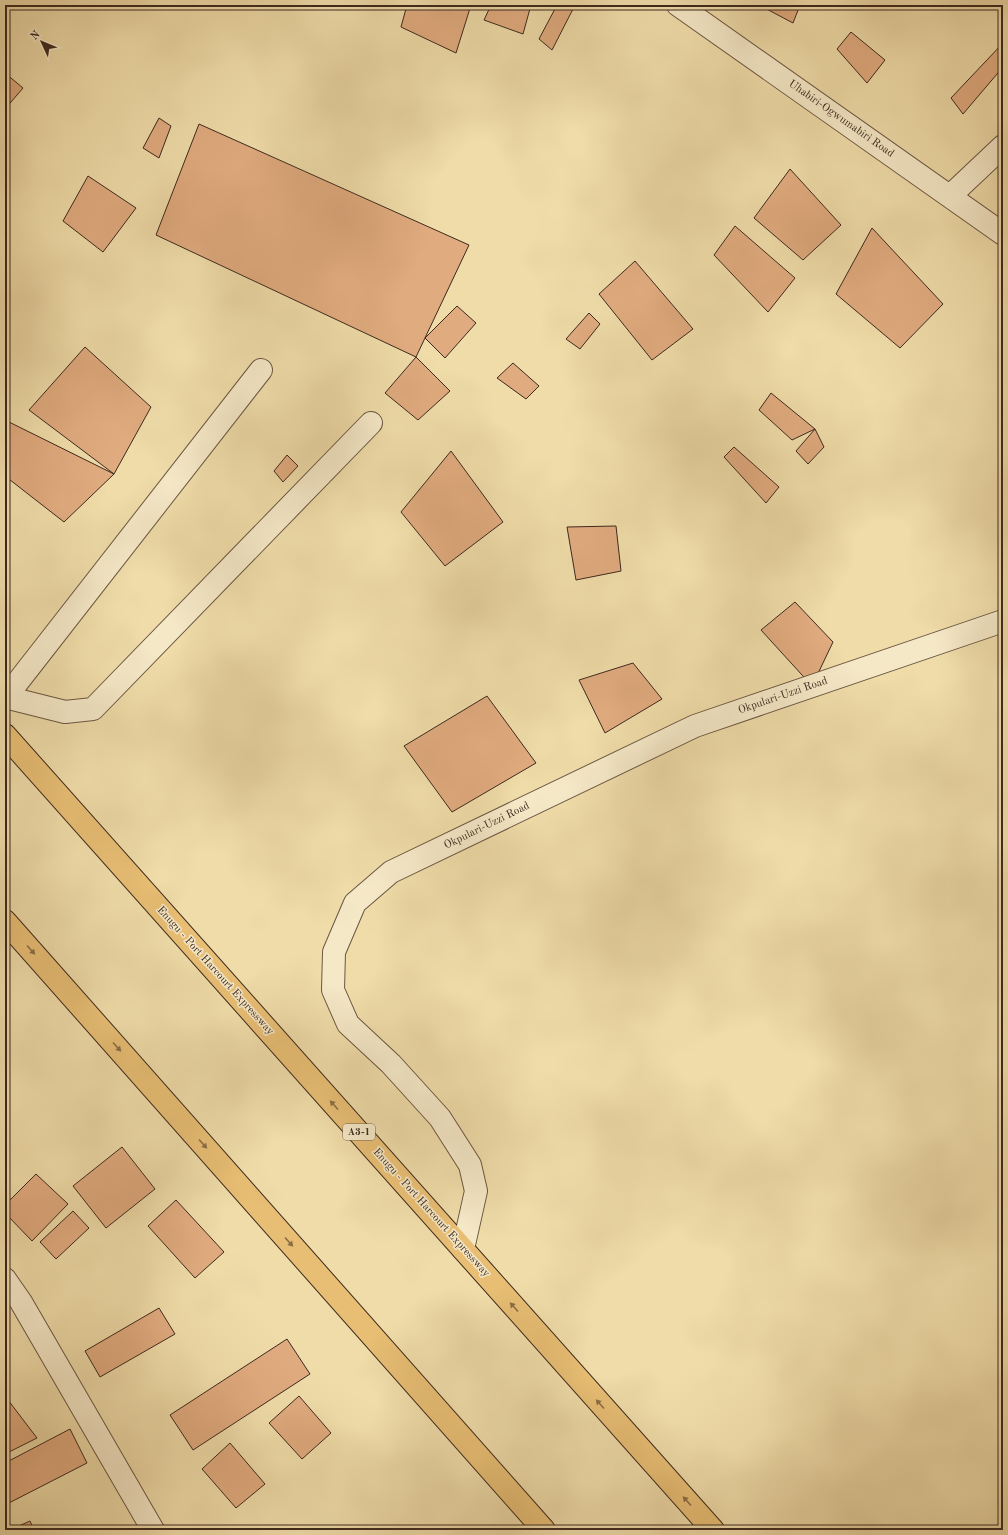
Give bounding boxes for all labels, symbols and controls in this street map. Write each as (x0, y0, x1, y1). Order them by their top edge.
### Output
north arrow (22, 22, 62, 62)
text: N (29, 29, 43, 43)
street label: Uhabiri-Ogwumabiri Road (786, 78, 896, 160)
street label: Okpulari-Uzzi Road (737, 675, 829, 716)
street label: Okpulari-Uzzi Road (442, 800, 532, 851)
street label: Enugu - Port Harcourt Expressway (154, 905, 276, 1038)
one-way arrow (26, 944, 35, 955)
one-way arrow (112, 1042, 122, 1052)
one-way arrow (330, 1100, 339, 1110)
road number: A3-1 (343, 1124, 375, 1140)
one-way arrow (199, 1139, 208, 1150)
street label: Enugu - Port Harcourt Expressway (370, 1147, 492, 1280)
one-way arrow (285, 1237, 294, 1247)
one-way arrow (510, 1302, 519, 1311)
one-way arrow (596, 1399, 605, 1409)
one-way arrow (682, 1496, 692, 1506)

